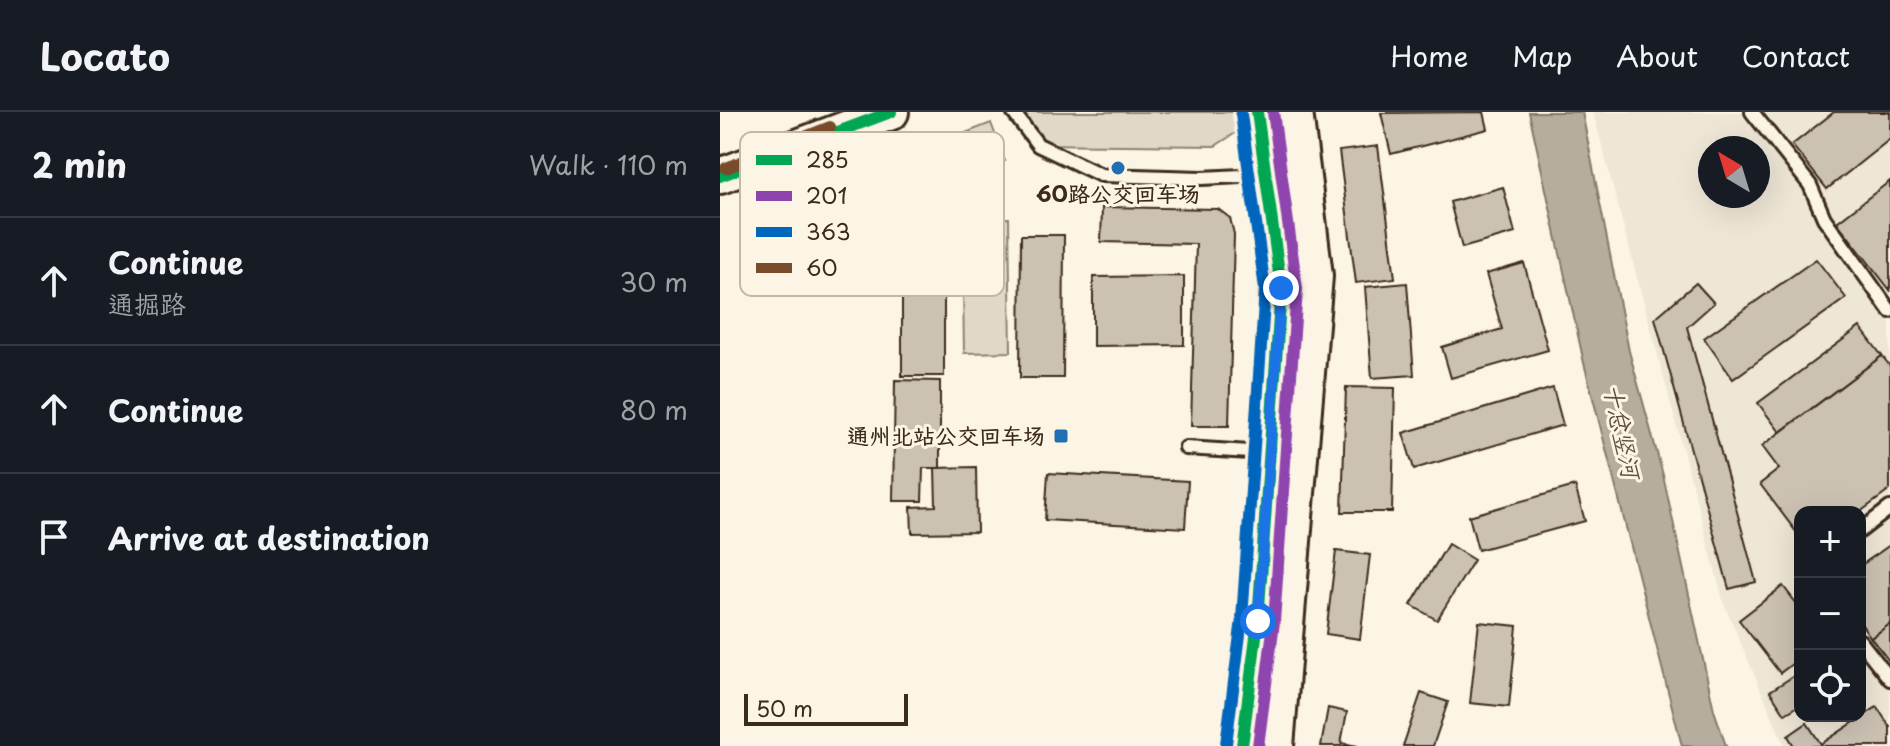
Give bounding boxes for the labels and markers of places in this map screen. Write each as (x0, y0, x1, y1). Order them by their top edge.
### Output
marker: 60路公交回车场 (1109, 159, 1127, 177)
place label: 60路公交回车场 (1036, 176, 1200, 209)
place label: 通州北站公交回车场 (847, 418, 1045, 451)
marker: 通州北站公交回车场 (1052, 427, 1070, 445)

